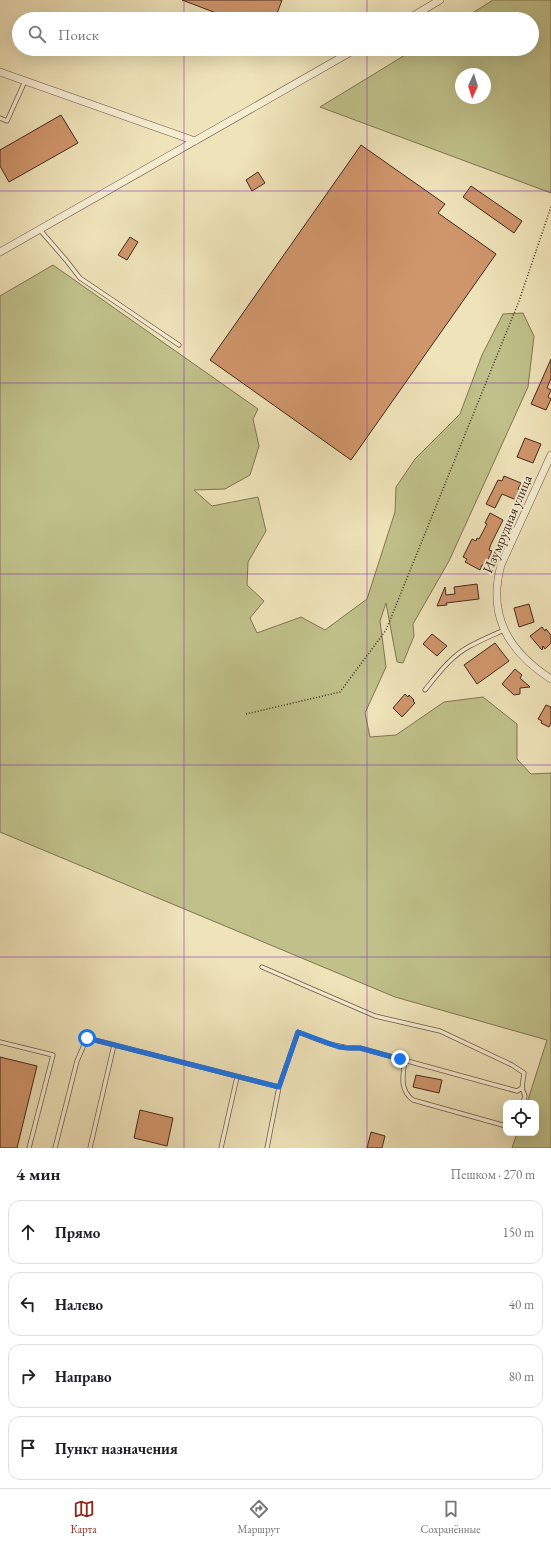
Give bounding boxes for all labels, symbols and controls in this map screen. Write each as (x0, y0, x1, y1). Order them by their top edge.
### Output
search box (12, 12, 539, 56)
icon: search (26, 23, 48, 45)
text: Поиск (58, 25, 99, 44)
north arrow (455, 68, 491, 104)
street label: Изумрудная улица (478, 472, 536, 576)
route start (78, 1029, 96, 1047)
route end (391, 1050, 409, 1068)
map controls (503, 1100, 539, 1136)
button: locate (503, 1100, 539, 1136)
text: 4 мин (16, 1163, 60, 1185)
text: Пешком · 270 m (451, 1166, 535, 1183)
icon: ahead (17, 1221, 39, 1243)
text: Прямо (55, 1223, 100, 1242)
text: 150 m (503, 1224, 534, 1241)
icon: left (17, 1293, 39, 1315)
text: Налево (55, 1295, 103, 1314)
text: 40 m (509, 1296, 534, 1313)
icon: right (17, 1365, 39, 1387)
text: Направо (55, 1367, 112, 1386)
text: 80 m (509, 1368, 534, 1385)
icon: arrive (17, 1437, 39, 1459)
text: Пункт назначения (55, 1439, 178, 1458)
tab: Карта (70, 1498, 97, 1536)
tab: Маршрут (238, 1498, 280, 1536)
tab: Сохранённые (421, 1498, 481, 1536)

